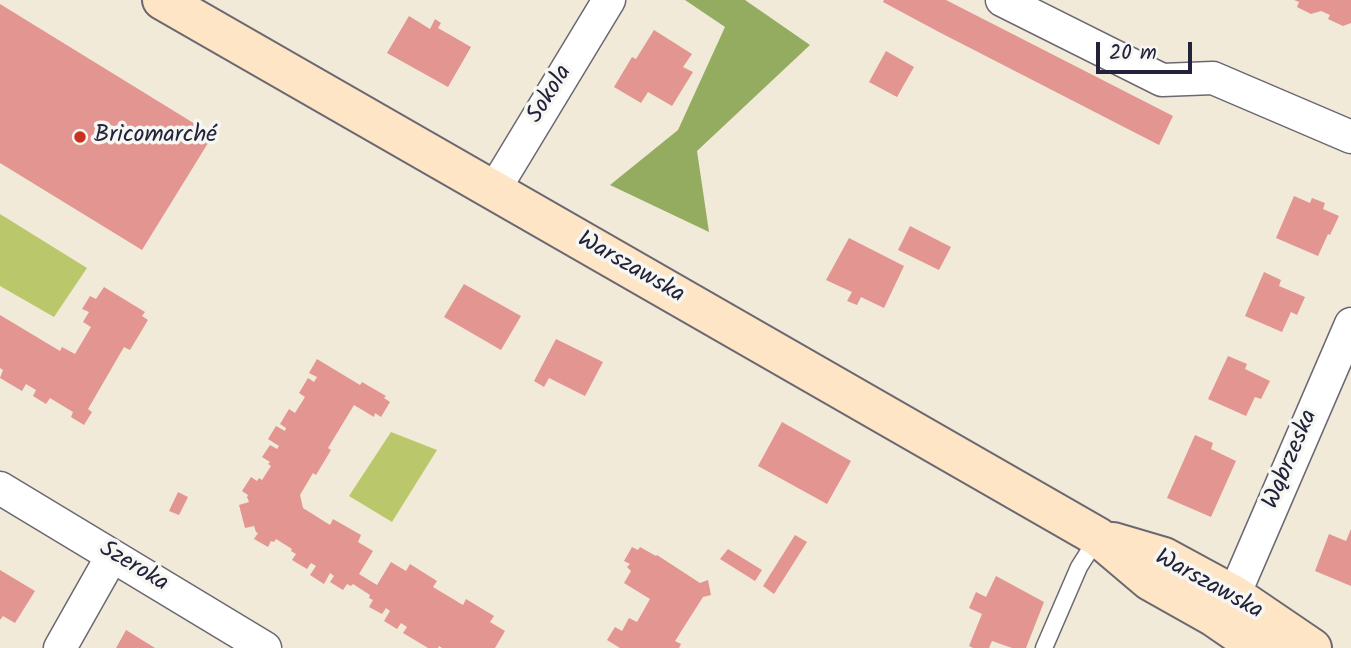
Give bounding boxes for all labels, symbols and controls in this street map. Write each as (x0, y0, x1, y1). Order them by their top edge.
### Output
scale bar (1099, 28, 1195, 72)
text: 20 m (1109, 37, 1157, 70)
street label: Sokola (522, 61, 580, 129)
place label: Bricomarché (94, 123, 217, 151)
marker: Bricomarché (72, 129, 88, 145)
street label: Warszawska (571, 227, 689, 311)
street label: Wąbrzeska (1258, 406, 1326, 514)
street label: Szeroka (93, 536, 173, 600)
street label: Warszawska (1149, 545, 1267, 627)

